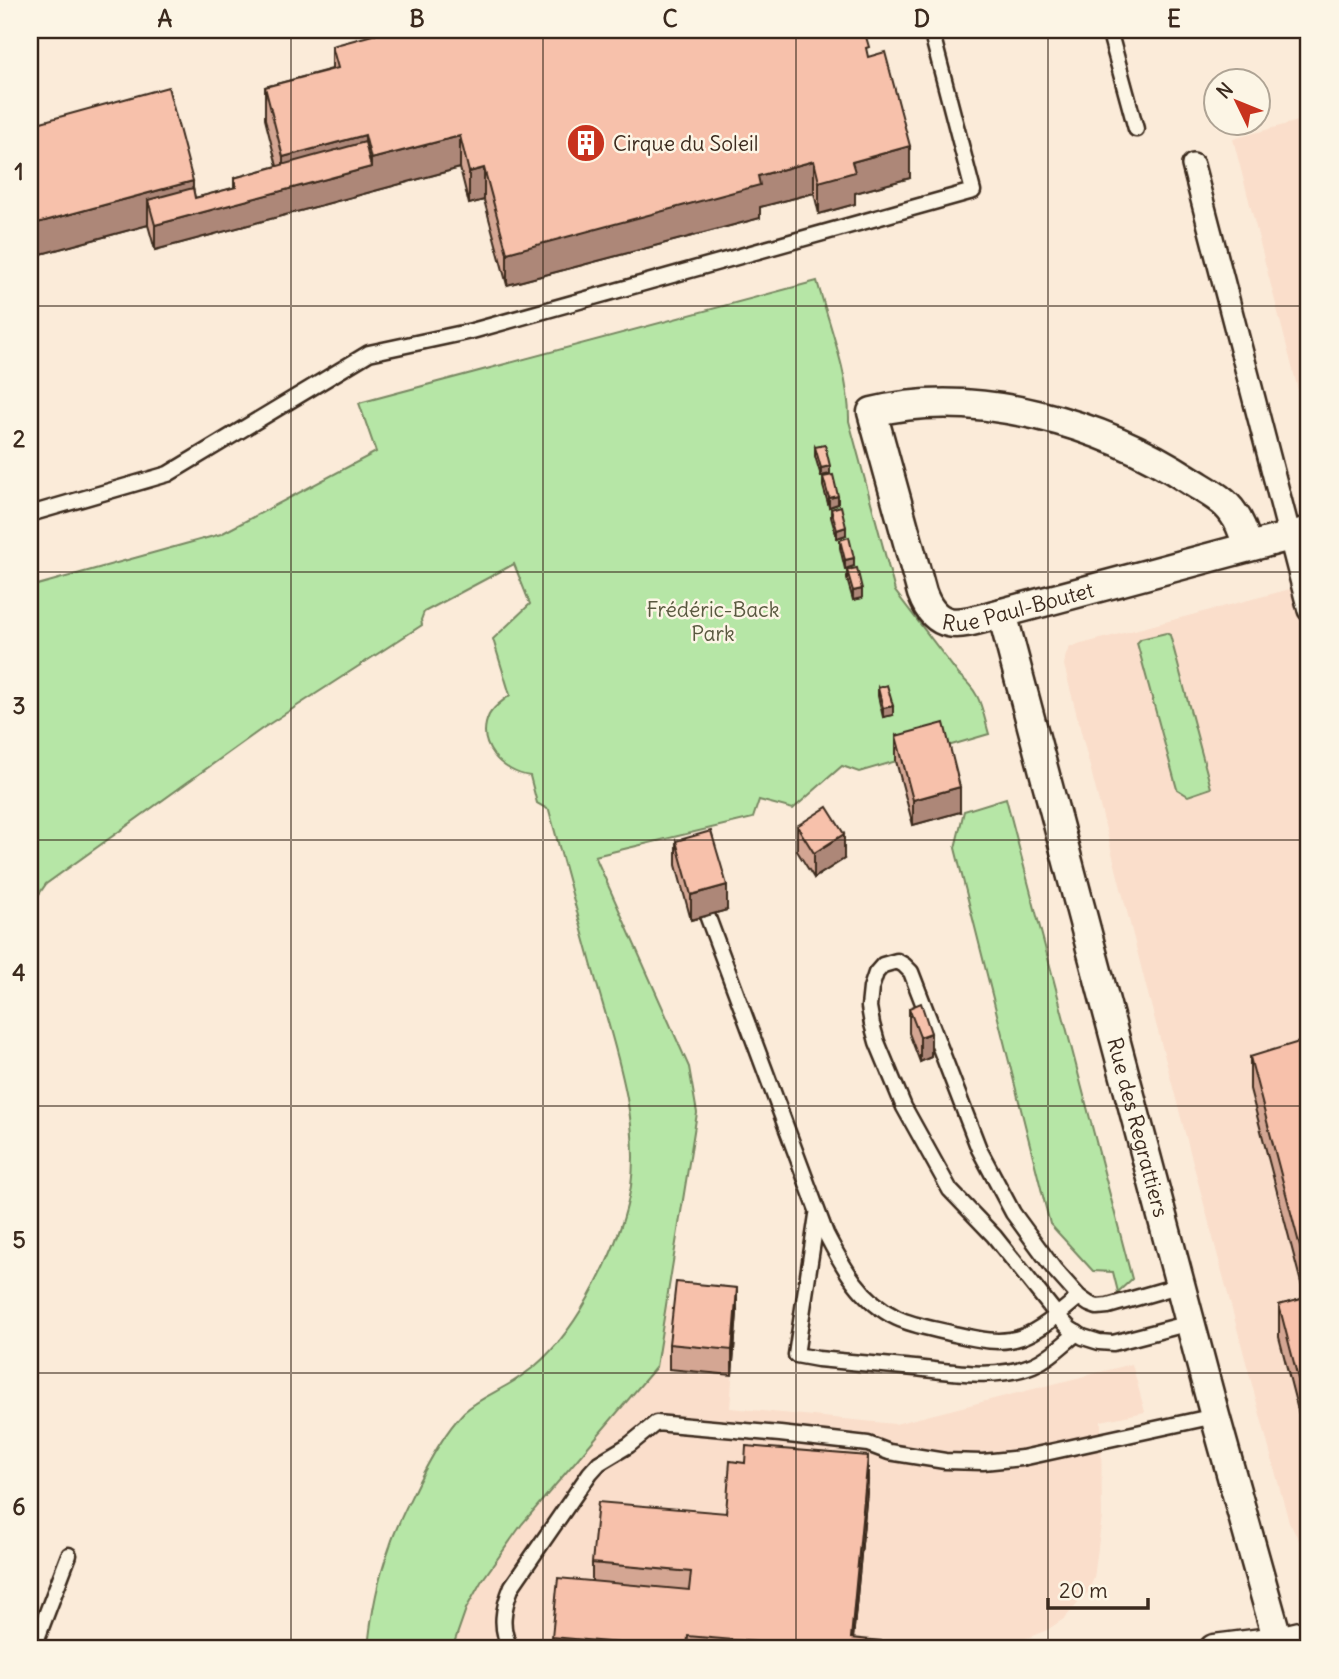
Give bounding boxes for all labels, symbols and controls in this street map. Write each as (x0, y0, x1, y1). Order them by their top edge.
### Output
text: A (158, 4, 173, 33)
text: B (409, 4, 425, 33)
text: C (662, 4, 678, 33)
text: D (914, 4, 930, 33)
text: E (1167, 4, 1181, 33)
north arrow (1202, 66, 1272, 136)
text: N (1211, 77, 1238, 103)
building icon: Cirque du Soleil (565, 122, 607, 164)
place label: Cirque du Soleil (613, 130, 758, 157)
text: 1 (14, 157, 24, 186)
text: 2 (13, 424, 26, 453)
street label: Rue Paul-Boutet (940, 576, 1097, 637)
park label: Frédéric-Back Park (647, 596, 780, 647)
text: 3 (12, 691, 26, 720)
text: 4 (12, 958, 26, 987)
street label: Rue des Regrattiers (1102, 1035, 1175, 1220)
text: 5 (12, 1225, 26, 1254)
text: 6 (12, 1492, 26, 1521)
scale bar (1048, 1567, 1148, 1611)
text: 20 m (1059, 1577, 1108, 1604)

